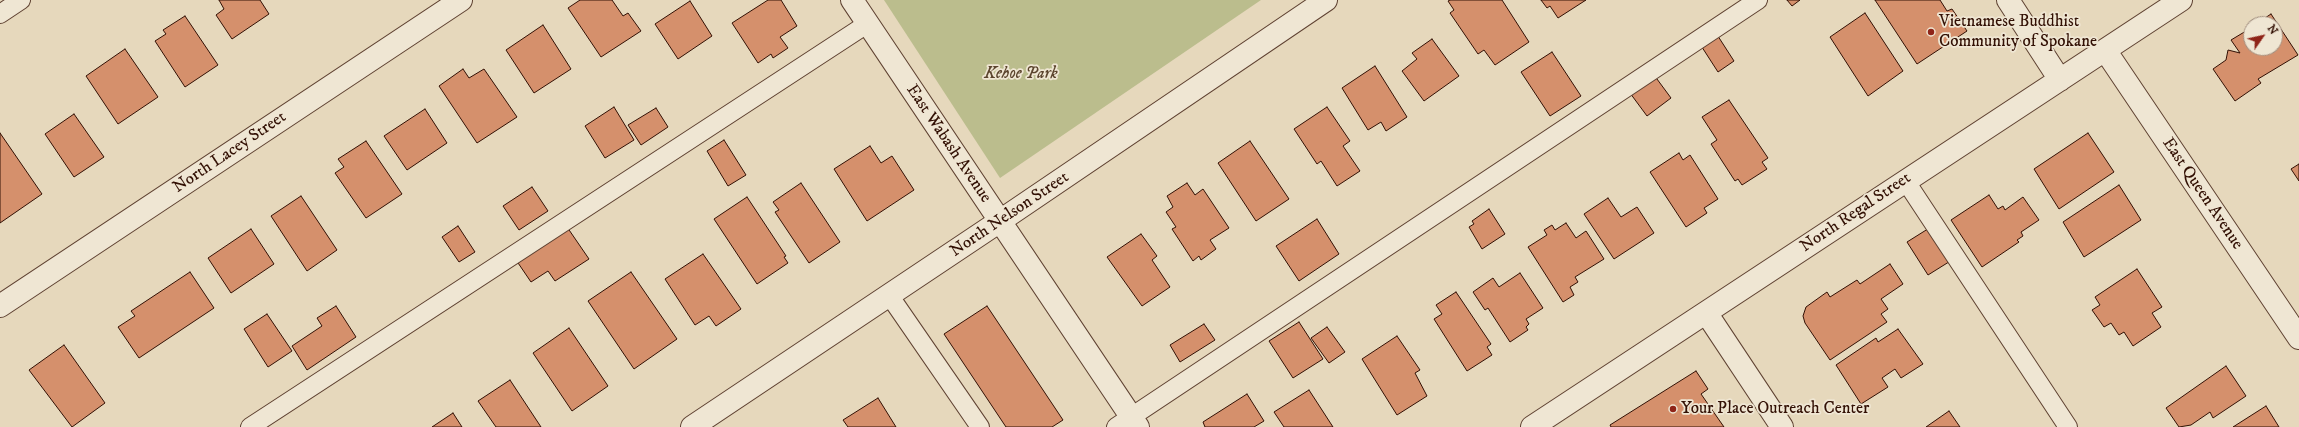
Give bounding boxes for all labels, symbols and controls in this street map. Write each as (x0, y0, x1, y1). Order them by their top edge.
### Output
place label: Vietnamese Buddhist Community of Spokane (1939, 12, 2097, 52)
north arrow (2243, 16, 2283, 56)
text: N (2264, 22, 2280, 38)
marker: Vietnamese Buddhist Community of Spokane (1926, 27, 1936, 37)
park label: Kehoe Park (984, 64, 1058, 84)
street label: East Wabash Avenue (901, 81, 995, 207)
street label: North Lacey Street (170, 108, 290, 198)
street label: East Queen Avenue (2157, 134, 2247, 254)
street label: North Nelson Street (947, 168, 1073, 262)
street label: North Regal Street (1797, 169, 1915, 257)
place label: Your Place Outreach Center (1681, 399, 1869, 419)
marker: Your Place Outreach Center (1668, 404, 1678, 414)

